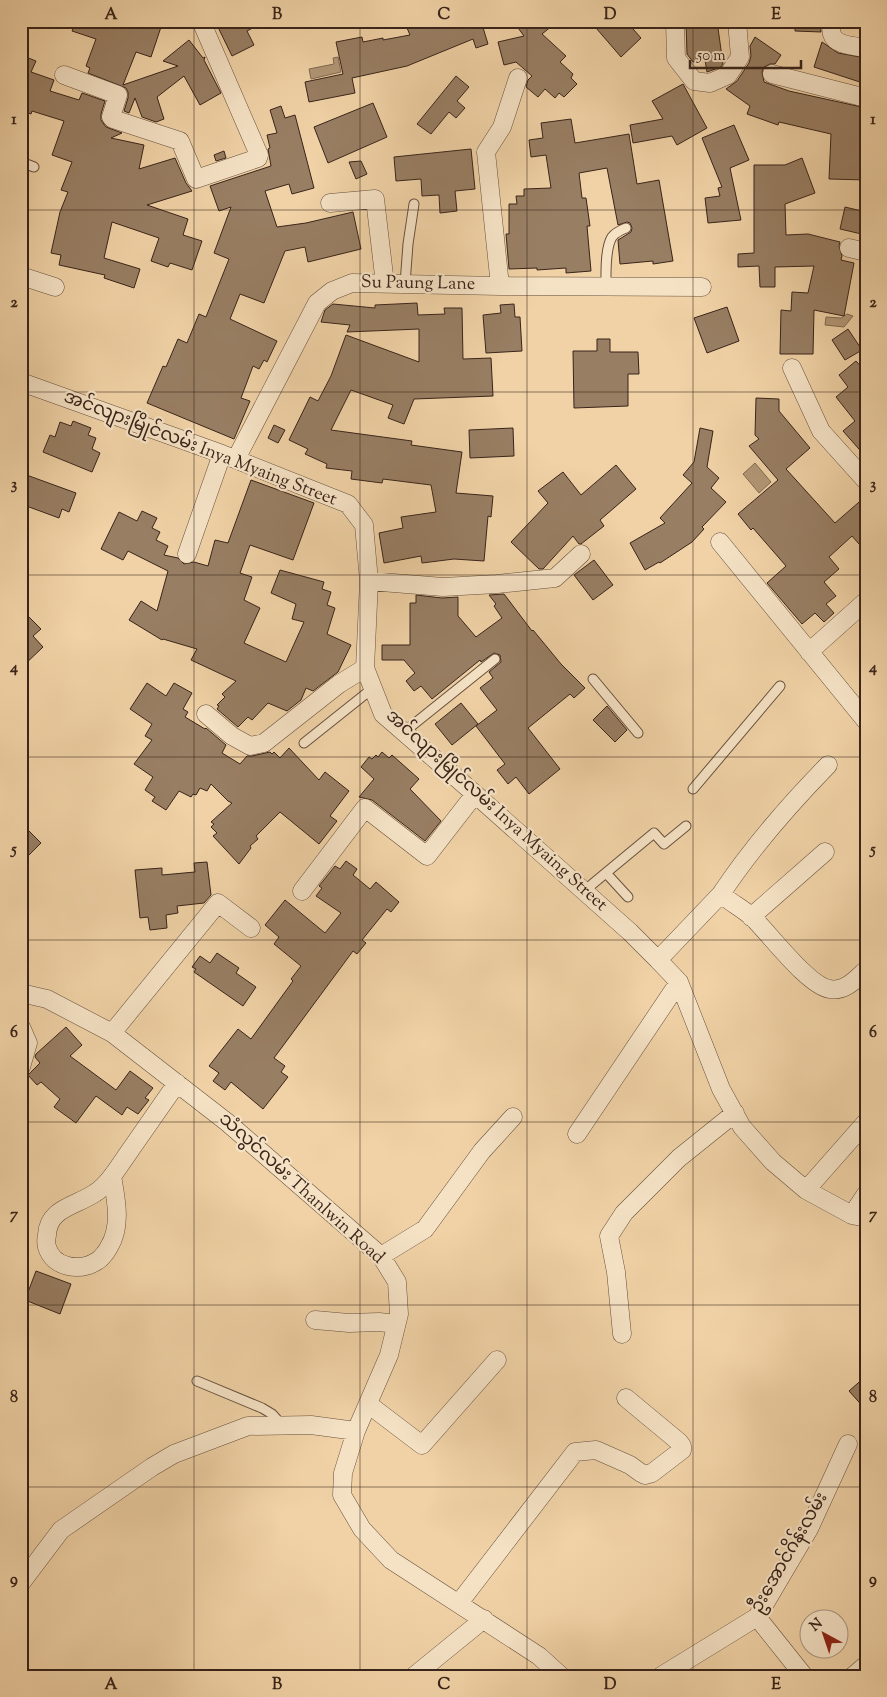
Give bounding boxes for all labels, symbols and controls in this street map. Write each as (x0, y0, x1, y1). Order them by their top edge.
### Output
text: A (105, 4, 118, 27)
text: B (272, 4, 282, 27)
text: C (438, 4, 451, 27)
text: D (604, 4, 617, 27)
text: E (771, 4, 781, 27)
scale bar (690, 38, 801, 70)
text: 50 m (696, 46, 726, 67)
text: 1 (11, 109, 17, 132)
text: 1 (870, 109, 876, 132)
street label: Su Paung Lane (361, 270, 475, 298)
text: 2 (10, 292, 18, 315)
text: 2 (869, 292, 877, 315)
street label: အင်လျားမြိုင်လမ်း Inya Myaing Street (60, 382, 341, 513)
text: 3 (11, 474, 18, 497)
text: 3 (870, 474, 877, 497)
text: 4 (9, 657, 18, 680)
text: 4 (868, 657, 877, 680)
street label: အင်လျားမြိုင်လမ်း Inya Myaing Street (379, 702, 615, 918)
text: 5 (9, 839, 17, 862)
text: 5 (868, 839, 876, 862)
text: 6 (10, 1022, 18, 1045)
text: 6 (869, 1022, 877, 1045)
street label: သံလွင်လမ်း Thanlwin Road (212, 1106, 391, 1271)
text: 7 (10, 1204, 19, 1227)
text: 7 (869, 1204, 878, 1227)
text: 8 (10, 1387, 18, 1410)
text: 8 (869, 1387, 877, 1410)
street label: ဦးအောင်ဂိန်းလမ်း (742, 1486, 835, 1618)
text: 9 (10, 1569, 18, 1592)
text: 9 (869, 1569, 877, 1592)
north arrow (800, 1610, 850, 1660)
text: N (806, 1614, 828, 1637)
text: A (105, 1674, 118, 1697)
text: B (272, 1674, 282, 1697)
text: C (438, 1674, 451, 1697)
text: D (604, 1674, 617, 1697)
text: E (771, 1674, 781, 1697)

